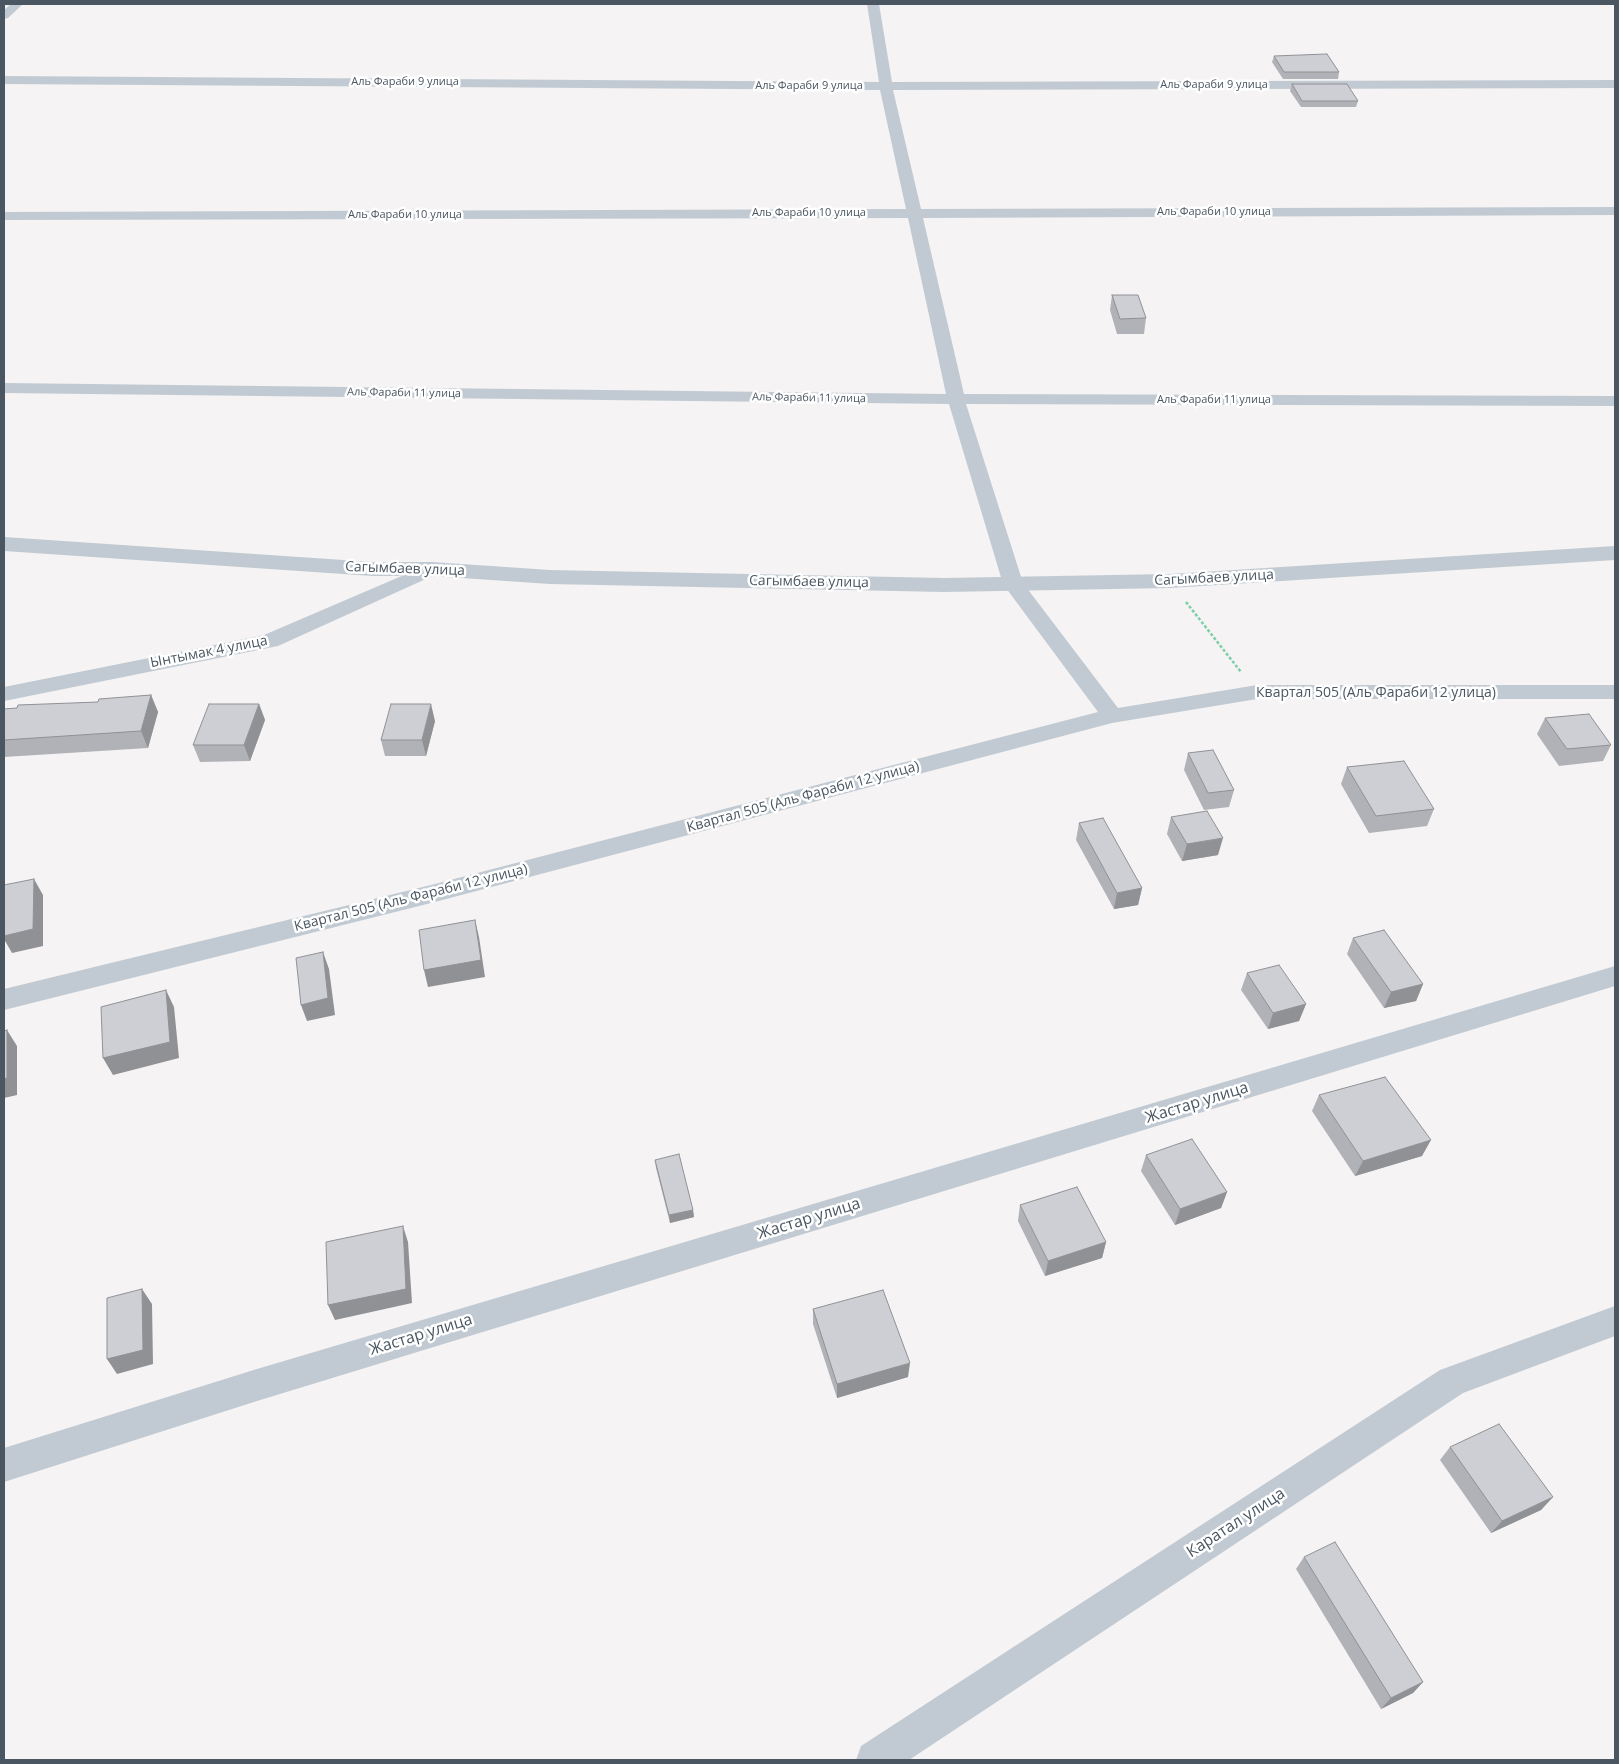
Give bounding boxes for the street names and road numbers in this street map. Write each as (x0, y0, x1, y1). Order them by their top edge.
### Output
street label: Аль Фараби 9 улица (351, 75, 459, 89)
street label: Аль Фараби 9 улица (1160, 78, 1268, 92)
street label: Аль Фараби 9 улица (755, 79, 863, 93)
street label: Аль Фараби 10 улица (1157, 205, 1271, 219)
street label: Аль Фараби 10 улица (752, 206, 866, 220)
street label: Аль Фараби 10 улица (348, 208, 462, 222)
street label: Аль Фараби 11 улица (347, 385, 461, 401)
street label: Аль Фараби 11 улица (752, 390, 866, 406)
street label: Аль Фараби 11 улица (1157, 393, 1271, 407)
street label: Сагымбаев улица (345, 559, 465, 579)
street label: Сагымбаев улица (1154, 566, 1274, 590)
street label: Сагымбаев улица (749, 573, 869, 591)
street label: Ынтымак 4 улица (149, 632, 269, 672)
street label: Квартал 505 (Аль Фараби 12 улица) (1256, 685, 1496, 701)
street label: Квартал 505 (Аль Фараби 12 улица) (685, 758, 921, 836)
street label: Квартал 505 (Аль Фараби 12 улица) (293, 861, 529, 935)
street label: Жастар улица (1143, 1078, 1251, 1128)
street label: Жастар улица (755, 1194, 863, 1244)
street label: Жастар улица (367, 1310, 475, 1360)
street label: Каратал улица (1183, 1484, 1289, 1562)

